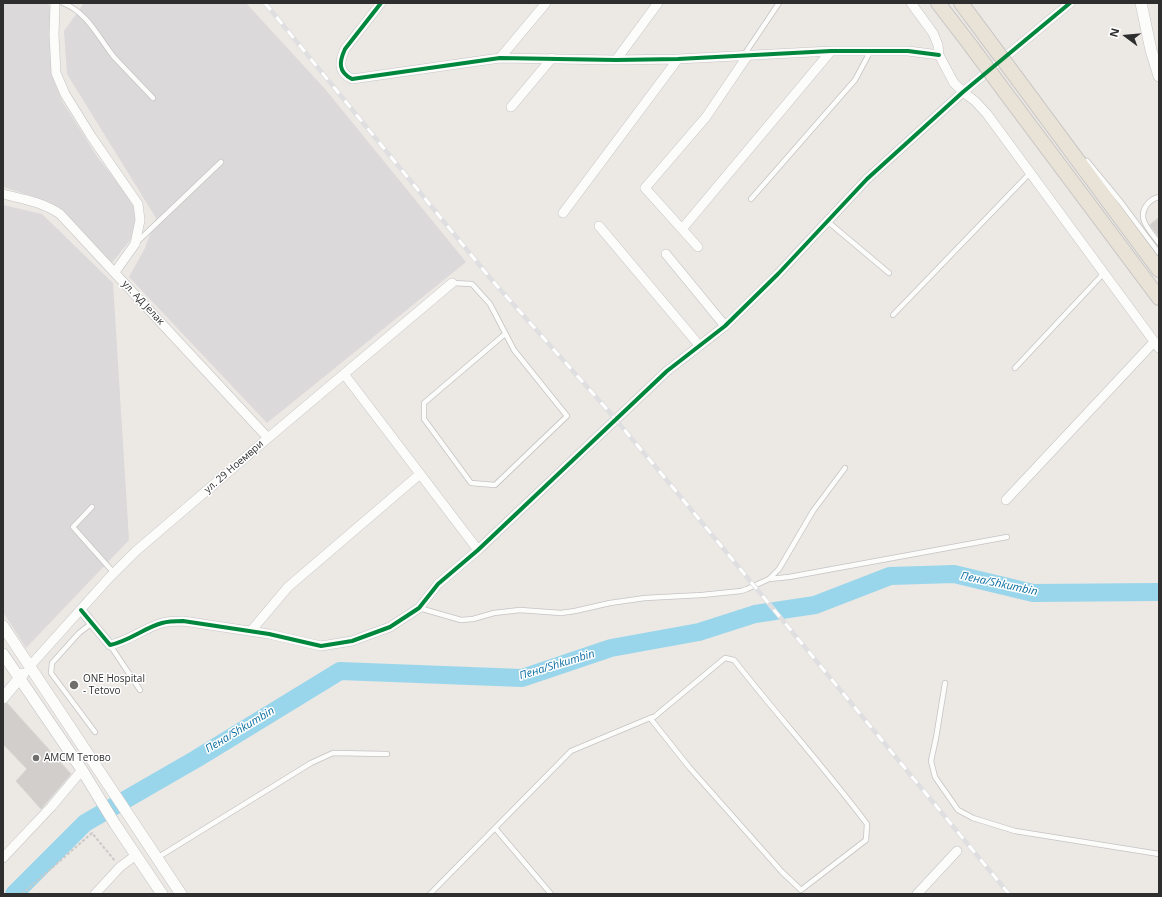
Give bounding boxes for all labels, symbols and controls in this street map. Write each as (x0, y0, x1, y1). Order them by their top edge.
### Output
north arrow (1106, 16, 1146, 56)
text: N (1106, 26, 1122, 39)
street label: ул. АД Јелак (119, 278, 167, 328)
street label: ул. 29 Ноември (202, 438, 266, 496)
water label: Пена/Shkumbin (959, 569, 1039, 599)
water label: Пена/Shkumbin (518, 647, 596, 683)
place label: ONE Hospital - Tetovo (83, 673, 145, 696)
marker: ONE Hospital - Tetovo (68, 679, 80, 691)
water label: Пена/Shkumbin (203, 704, 277, 756)
place label: АМСМ Тетово (44, 752, 111, 764)
marker: АМСМ Тетово (31, 753, 41, 763)

